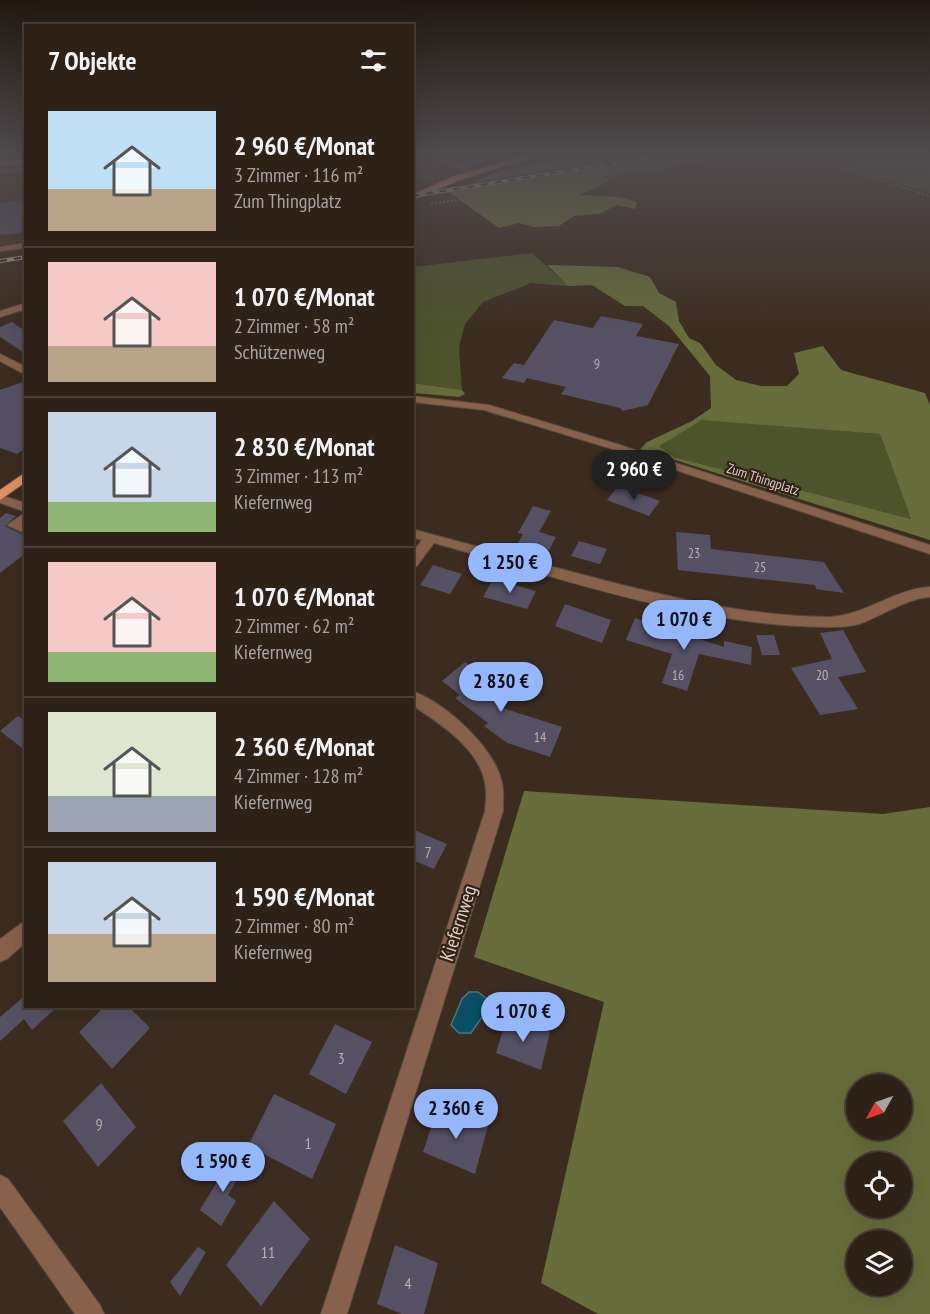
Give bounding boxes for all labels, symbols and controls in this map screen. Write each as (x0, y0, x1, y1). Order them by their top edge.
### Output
text: 7 Objekte (48, 44, 137, 77)
icon: filters (357, 44, 390, 77)
text: 2 960 €/Monat (234, 129, 375, 162)
icon: home (96, 135, 168, 207)
text: 3 Zimmer · 116 m² (234, 162, 363, 188)
text: Zum Thingplatz (234, 188, 341, 214)
text: 1 070 €/Monat (234, 280, 375, 313)
icon: home (96, 286, 168, 358)
text: 2 Zimmer · 58 m² (234, 313, 354, 339)
text: Schützenweg (234, 339, 325, 365)
house number: 9 (594, 355, 600, 373)
text: 2 830 €/Monat (234, 430, 375, 463)
icon: home (96, 436, 168, 508)
pin: 2 960 € (579, 450, 689, 501)
text: 2 960 € (606, 456, 662, 482)
street label: Zum Thingplatz (724, 459, 802, 499)
text: 3 Zimmer · 113 m² (234, 463, 363, 489)
text: Kiefernweg (234, 489, 312, 515)
pin: 1 250 € (455, 543, 565, 594)
house number: 23 (688, 544, 700, 562)
text: 1 250 € (482, 549, 538, 575)
house number: 25 (754, 558, 766, 576)
text: 1 070 €/Monat (234, 580, 375, 613)
icon: home (96, 586, 168, 658)
pin: 1 070 € (629, 600, 739, 651)
text: 1 070 € (656, 606, 712, 632)
text: 2 Zimmer · 62 m² (234, 613, 354, 639)
text: Kiefernweg (234, 639, 312, 665)
pin: 2 830 € (446, 662, 556, 713)
house number: 16 (672, 666, 684, 684)
house number: 20 (816, 666, 828, 684)
text: 2 830 € (473, 668, 529, 694)
house number: 14 (534, 728, 547, 746)
text: 2 360 €/Monat (234, 730, 375, 763)
icon: home (96, 736, 168, 808)
text: 4 Zimmer · 128 m² (234, 763, 363, 789)
text: Kiefernweg (234, 789, 312, 815)
house number: 7 (424, 842, 432, 862)
text: 1 590 €/Monat (234, 880, 375, 913)
street label: Kiefernweg (434, 882, 482, 964)
icon: home (96, 886, 168, 958)
text: 2 Zimmer · 80 m² (234, 913, 354, 939)
text: Kiefernweg (234, 939, 312, 965)
pin: 1 070 € (468, 992, 578, 1043)
text: 1 070 € (495, 998, 551, 1024)
house number: 3 (337, 1048, 345, 1068)
north arrow (846, 1074, 912, 1140)
map controls (846, 1074, 912, 1296)
pin: 2 360 € (401, 1089, 511, 1140)
text: 2 360 € (428, 1095, 484, 1121)
house number: 9 (95, 1114, 103, 1134)
house number: 1 (304, 1133, 312, 1153)
pin: 1 590 € (168, 1142, 278, 1193)
text: 1 590 € (195, 1148, 251, 1174)
button: locate (846, 1152, 912, 1218)
button: layers (846, 1230, 912, 1296)
house number: 11 (261, 1242, 275, 1262)
house number: 4 (404, 1273, 412, 1293)

